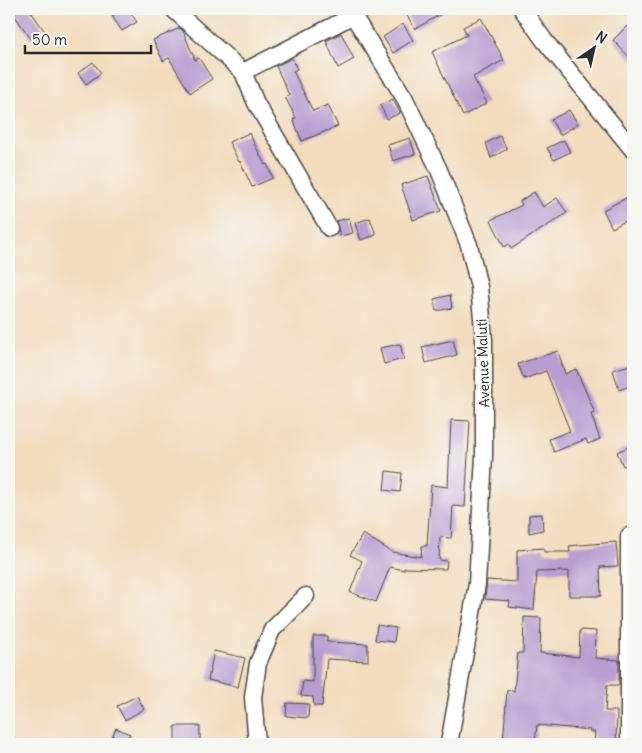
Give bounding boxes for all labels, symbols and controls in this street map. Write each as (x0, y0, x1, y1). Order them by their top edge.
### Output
scale bar (25, 22, 151, 54)
north arrow (570, 22, 620, 72)
text: N (592, 27, 610, 47)
text: 50 m (32, 30, 67, 49)
street label: Avenue Maluti (472, 318, 494, 408)

